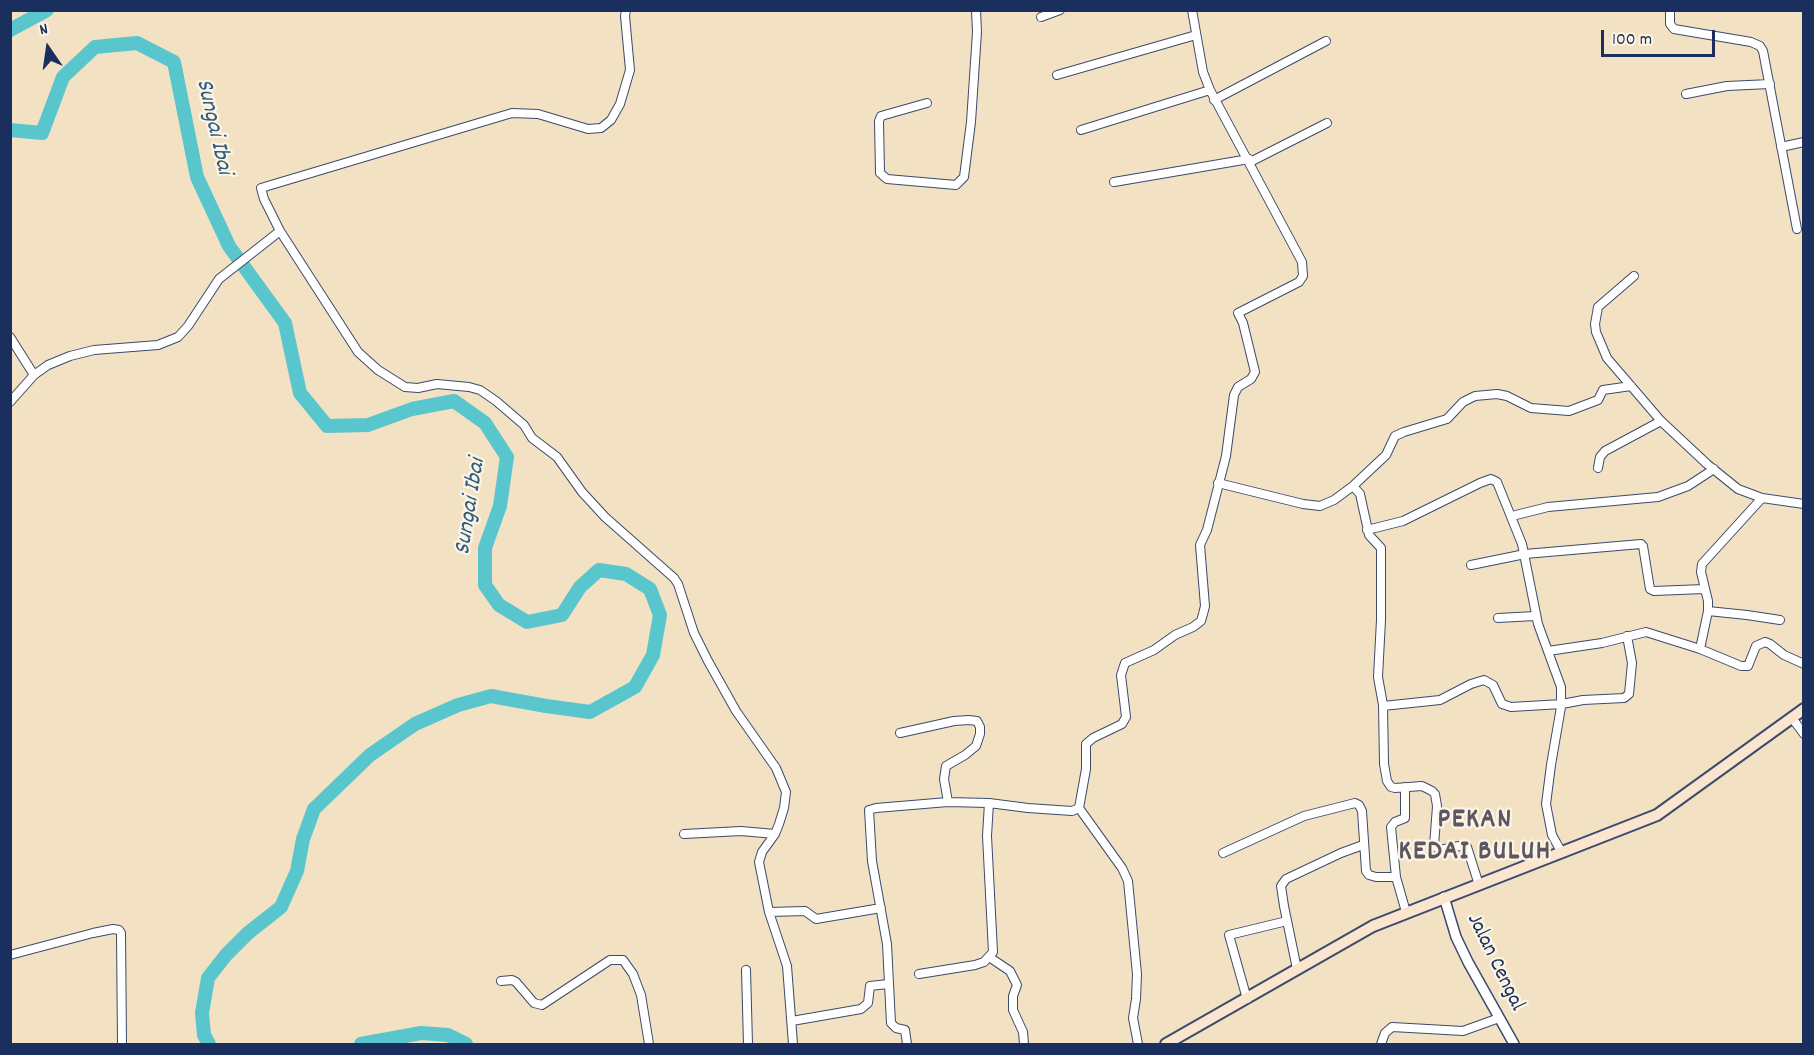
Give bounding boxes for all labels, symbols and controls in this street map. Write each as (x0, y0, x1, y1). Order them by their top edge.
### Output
north arrow (18, 18, 78, 78)
text: N (37, 18, 50, 42)
scale bar (1604, 18, 1718, 56)
text: 100 m (1612, 28, 1652, 53)
water label: Sungai Ibai (187, 76, 237, 178)
water label: Sungai Ibai (450, 457, 494, 557)
district label: PEKAN KEDAI BULUH (1398, 805, 1552, 871)
street label: Jalan Cengal (1459, 910, 1529, 1016)

